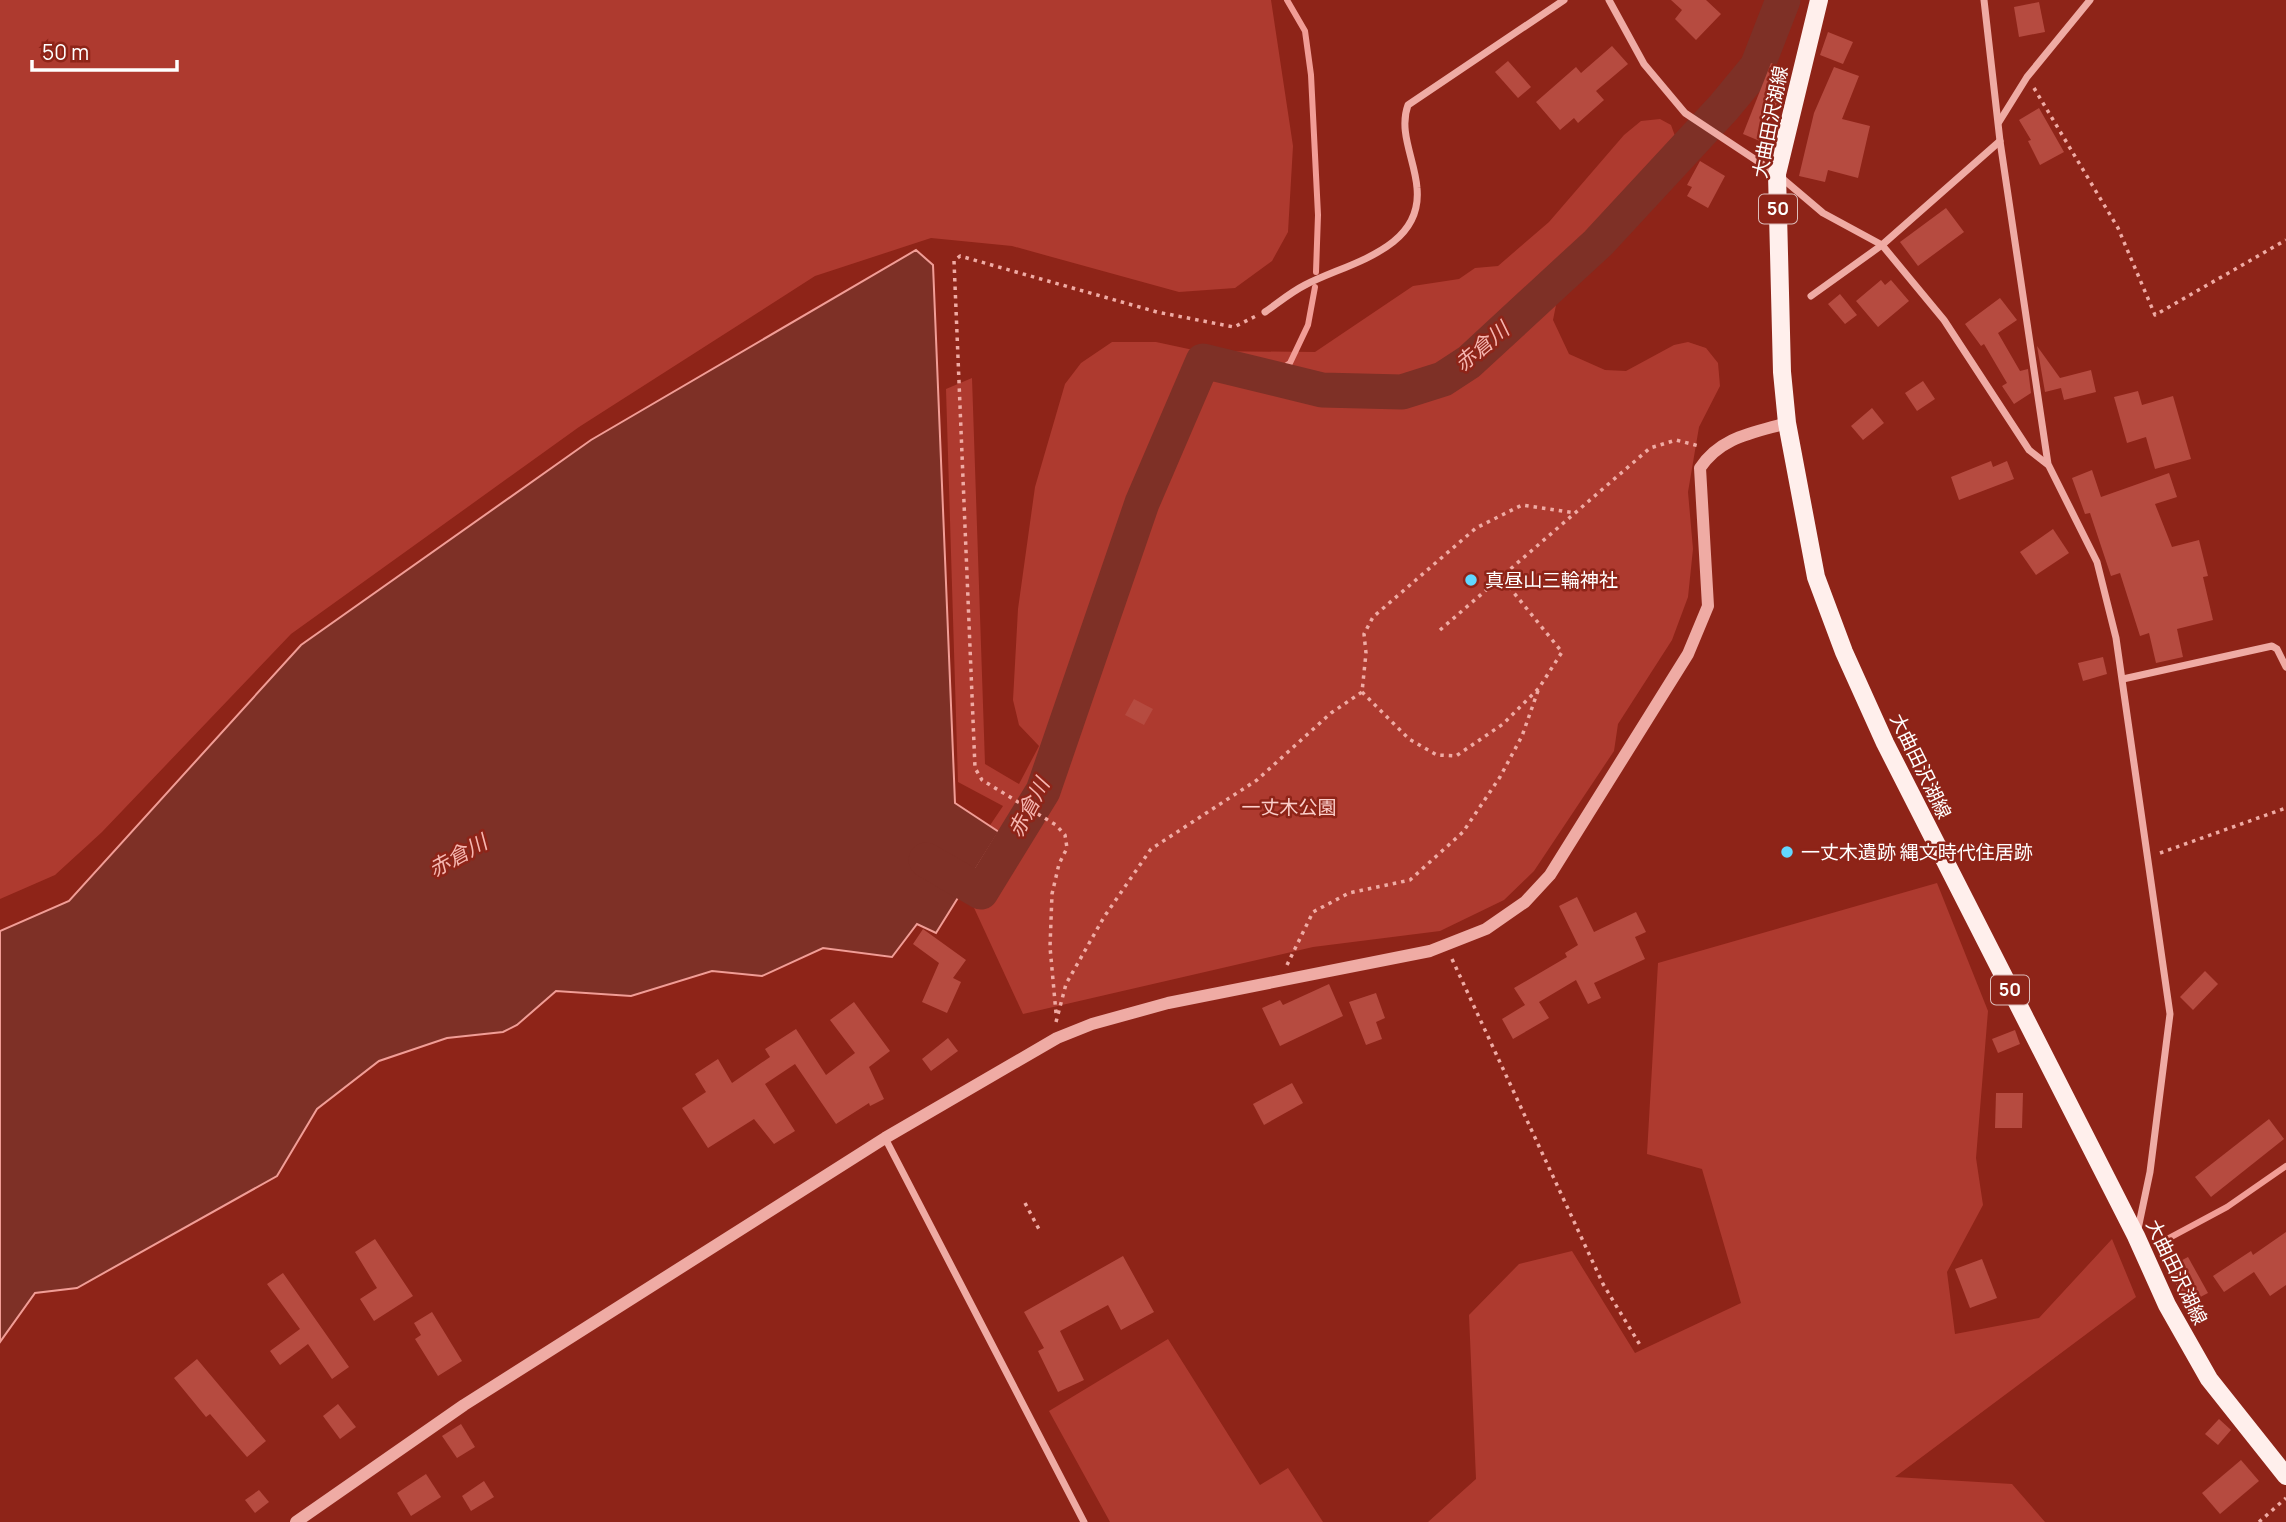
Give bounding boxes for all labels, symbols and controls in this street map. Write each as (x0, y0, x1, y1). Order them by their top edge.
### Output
scale bar (32, 28, 177, 72)
text: 50 m (42, 38, 89, 66)
street label: 大曲田沢湖線 (1746, 64, 1794, 180)
road number: 50 (1759, 194, 1797, 224)
water label: 赤倉川 (1448, 314, 1516, 377)
place label: 真昼山三輪神社 (1485, 567, 1618, 593)
marker: 真昼山三輪神社 (1463, 572, 1479, 588)
street label: 大曲田沢湖線 (1884, 709, 1958, 823)
water label: 赤倉川 (1001, 771, 1056, 842)
park label: 一丈木公園 (1241, 794, 1337, 820)
water label: 赤倉川 (423, 827, 494, 883)
place label: 一丈木遺跡 縄文時代住居跡 (1801, 839, 2033, 865)
marker: 一丈木遺跡 縄文時代住居跡 (1779, 844, 1795, 860)
road number: 50 (1991, 975, 2029, 1004)
street label: 大曲田沢湖線 (2140, 1215, 2214, 1329)

